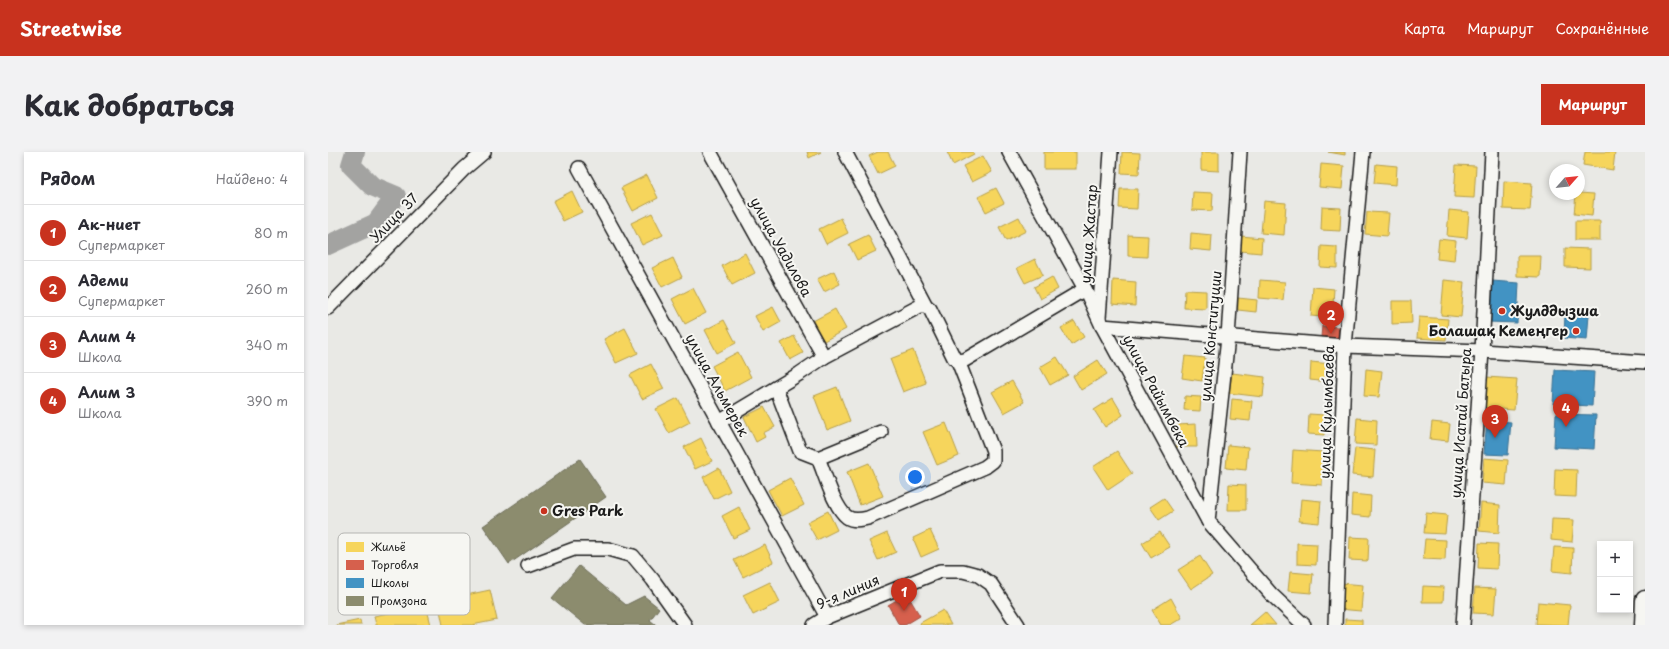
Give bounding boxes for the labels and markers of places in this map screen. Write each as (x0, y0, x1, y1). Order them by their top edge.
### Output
place label: Жулддызша (1510, 300, 1599, 321)
pin: 2 (1318, 301, 1344, 334)
marker: Жулддызша (1497, 306, 1507, 316)
place label: Болашақ Кемеңгер (1429, 320, 1568, 341)
marker: Болашақ Кемеңгер (1571, 326, 1581, 336)
pin: 4 (1553, 394, 1579, 427)
pin: 3 (1482, 405, 1508, 438)
place label: Gres Park (552, 500, 624, 521)
marker: Gres Park (539, 506, 549, 516)
pin: 1 (891, 578, 917, 611)

